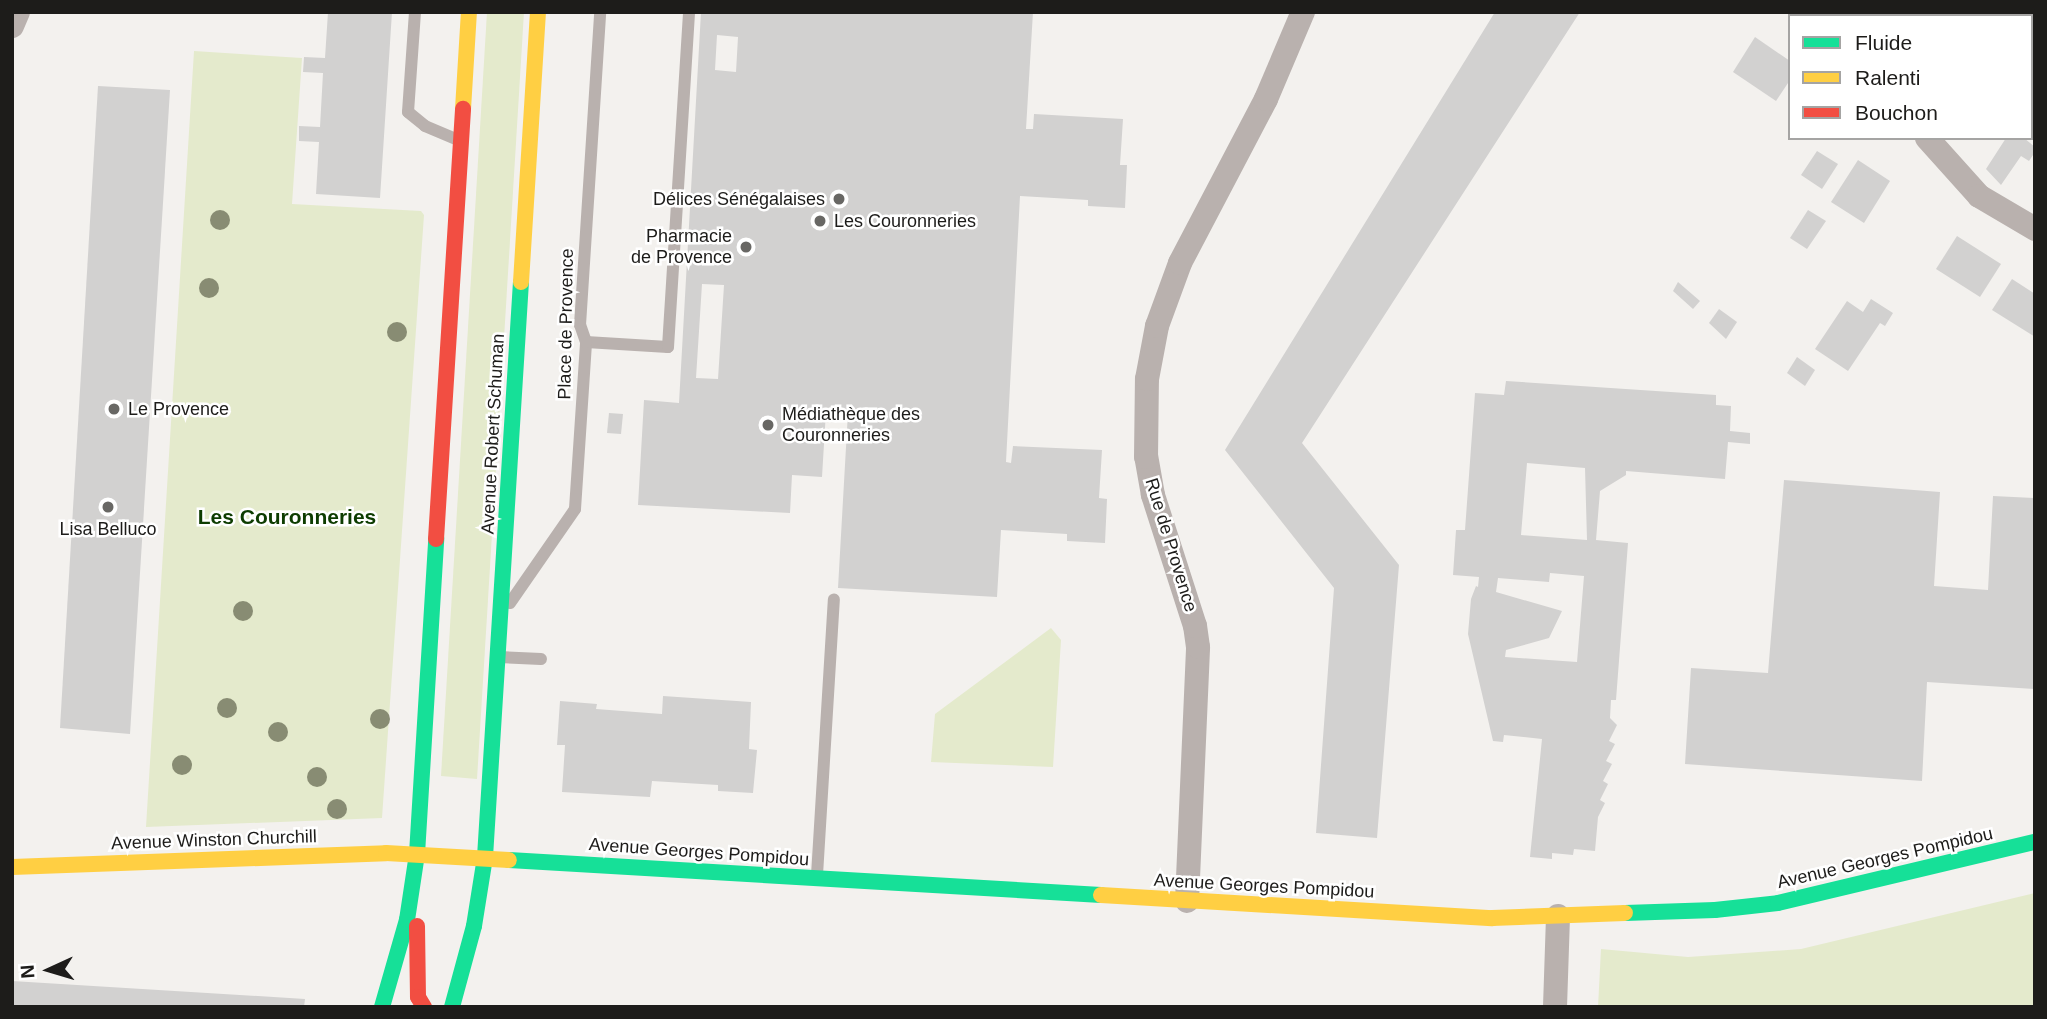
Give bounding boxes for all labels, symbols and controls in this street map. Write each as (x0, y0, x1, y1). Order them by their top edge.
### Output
legend (1788, 14, 2033, 140)
text: Fluide (1855, 31, 1912, 54)
text: Ralenti (1855, 66, 1920, 89)
text: Bouchon (1855, 101, 1938, 124)
place label: Délices Sénégalaises (653, 188, 825, 210)
marker: Délices Sénégalaises (831, 191, 847, 207)
place label: Les Couronneries (834, 210, 976, 232)
marker: Les Couronneries (812, 213, 828, 229)
place label: Pharmacie de Provence (631, 226, 732, 268)
marker: Pharmacie de Provence (738, 239, 754, 255)
street label: Place de Provence (554, 248, 578, 400)
street label: Avenue Robert Schuman (477, 333, 509, 535)
place label: Le Provence (128, 398, 229, 420)
marker: Le Provence (106, 401, 122, 417)
place label: Médiathèque des Couronneries (782, 404, 920, 446)
marker: Médiathèque des Couronneries (760, 417, 776, 433)
street label: Rue de Provence (1140, 475, 1202, 615)
marker: Lisa Belluco (100, 499, 116, 515)
district label: Les Couronneries (198, 504, 376, 530)
place label: Lisa Belluco (59, 518, 157, 540)
street label: Avenue Georges Pompidou (1775, 823, 1995, 893)
street label: Avenue Winston Churchill (111, 826, 317, 854)
street label: Avenue Georges Pompidou (588, 834, 810, 870)
street label: Avenue Georges Pompidou (1153, 869, 1375, 903)
north arrow (14, 935, 84, 1005)
text: N (17, 964, 39, 979)

